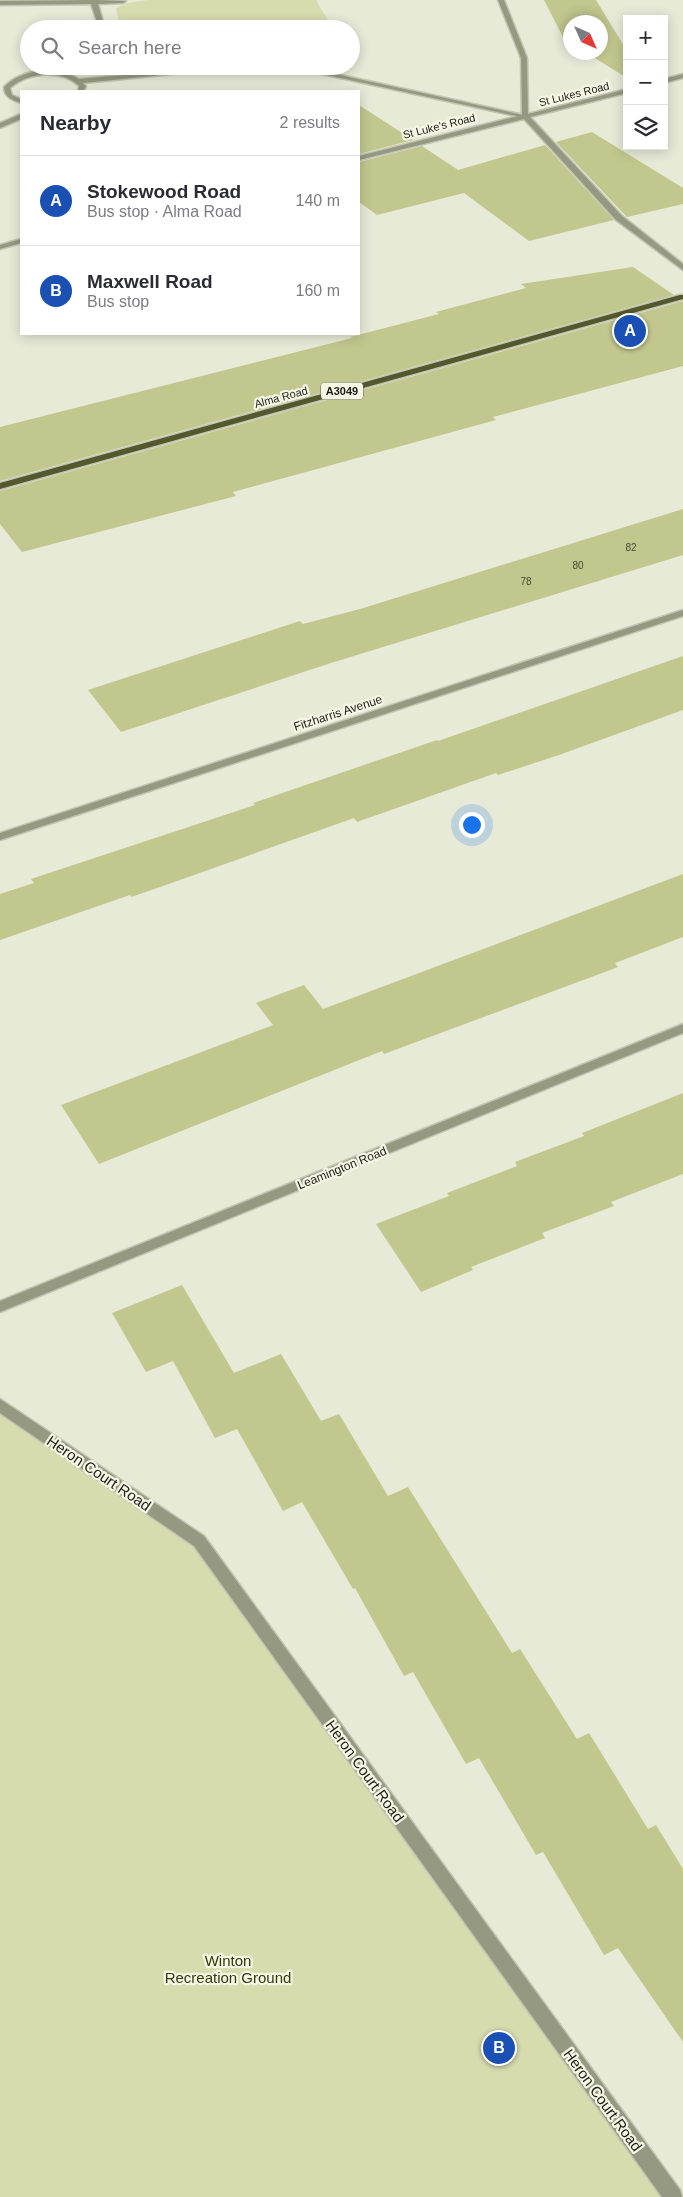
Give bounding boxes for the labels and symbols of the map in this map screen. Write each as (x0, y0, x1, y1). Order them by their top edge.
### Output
north arrow (563, 15, 608, 60)
street label: St Lukes Road (538, 79, 610, 109)
street label: St Luke's Road (402, 111, 476, 141)
pin: A (614, 312, 646, 350)
road number: A3049 (321, 382, 363, 400)
street label: Alma Road (253, 384, 309, 410)
house number: 82 (625, 542, 637, 553)
house number: 80 (572, 560, 584, 571)
house number: 78 (520, 576, 532, 587)
street label: Fitzharris Avenue (292, 692, 384, 734)
your location (459, 812, 485, 838)
street label: Leamington Road (295, 1144, 389, 1192)
street label: Heron Court Road (44, 1432, 154, 1514)
street label: Heron Court Road (322, 1717, 408, 1825)
park label: Winton Recreation Ground (165, 1952, 291, 1986)
pin: B (483, 2029, 515, 2067)
street label: Heron Court Road (560, 2046, 646, 2154)

